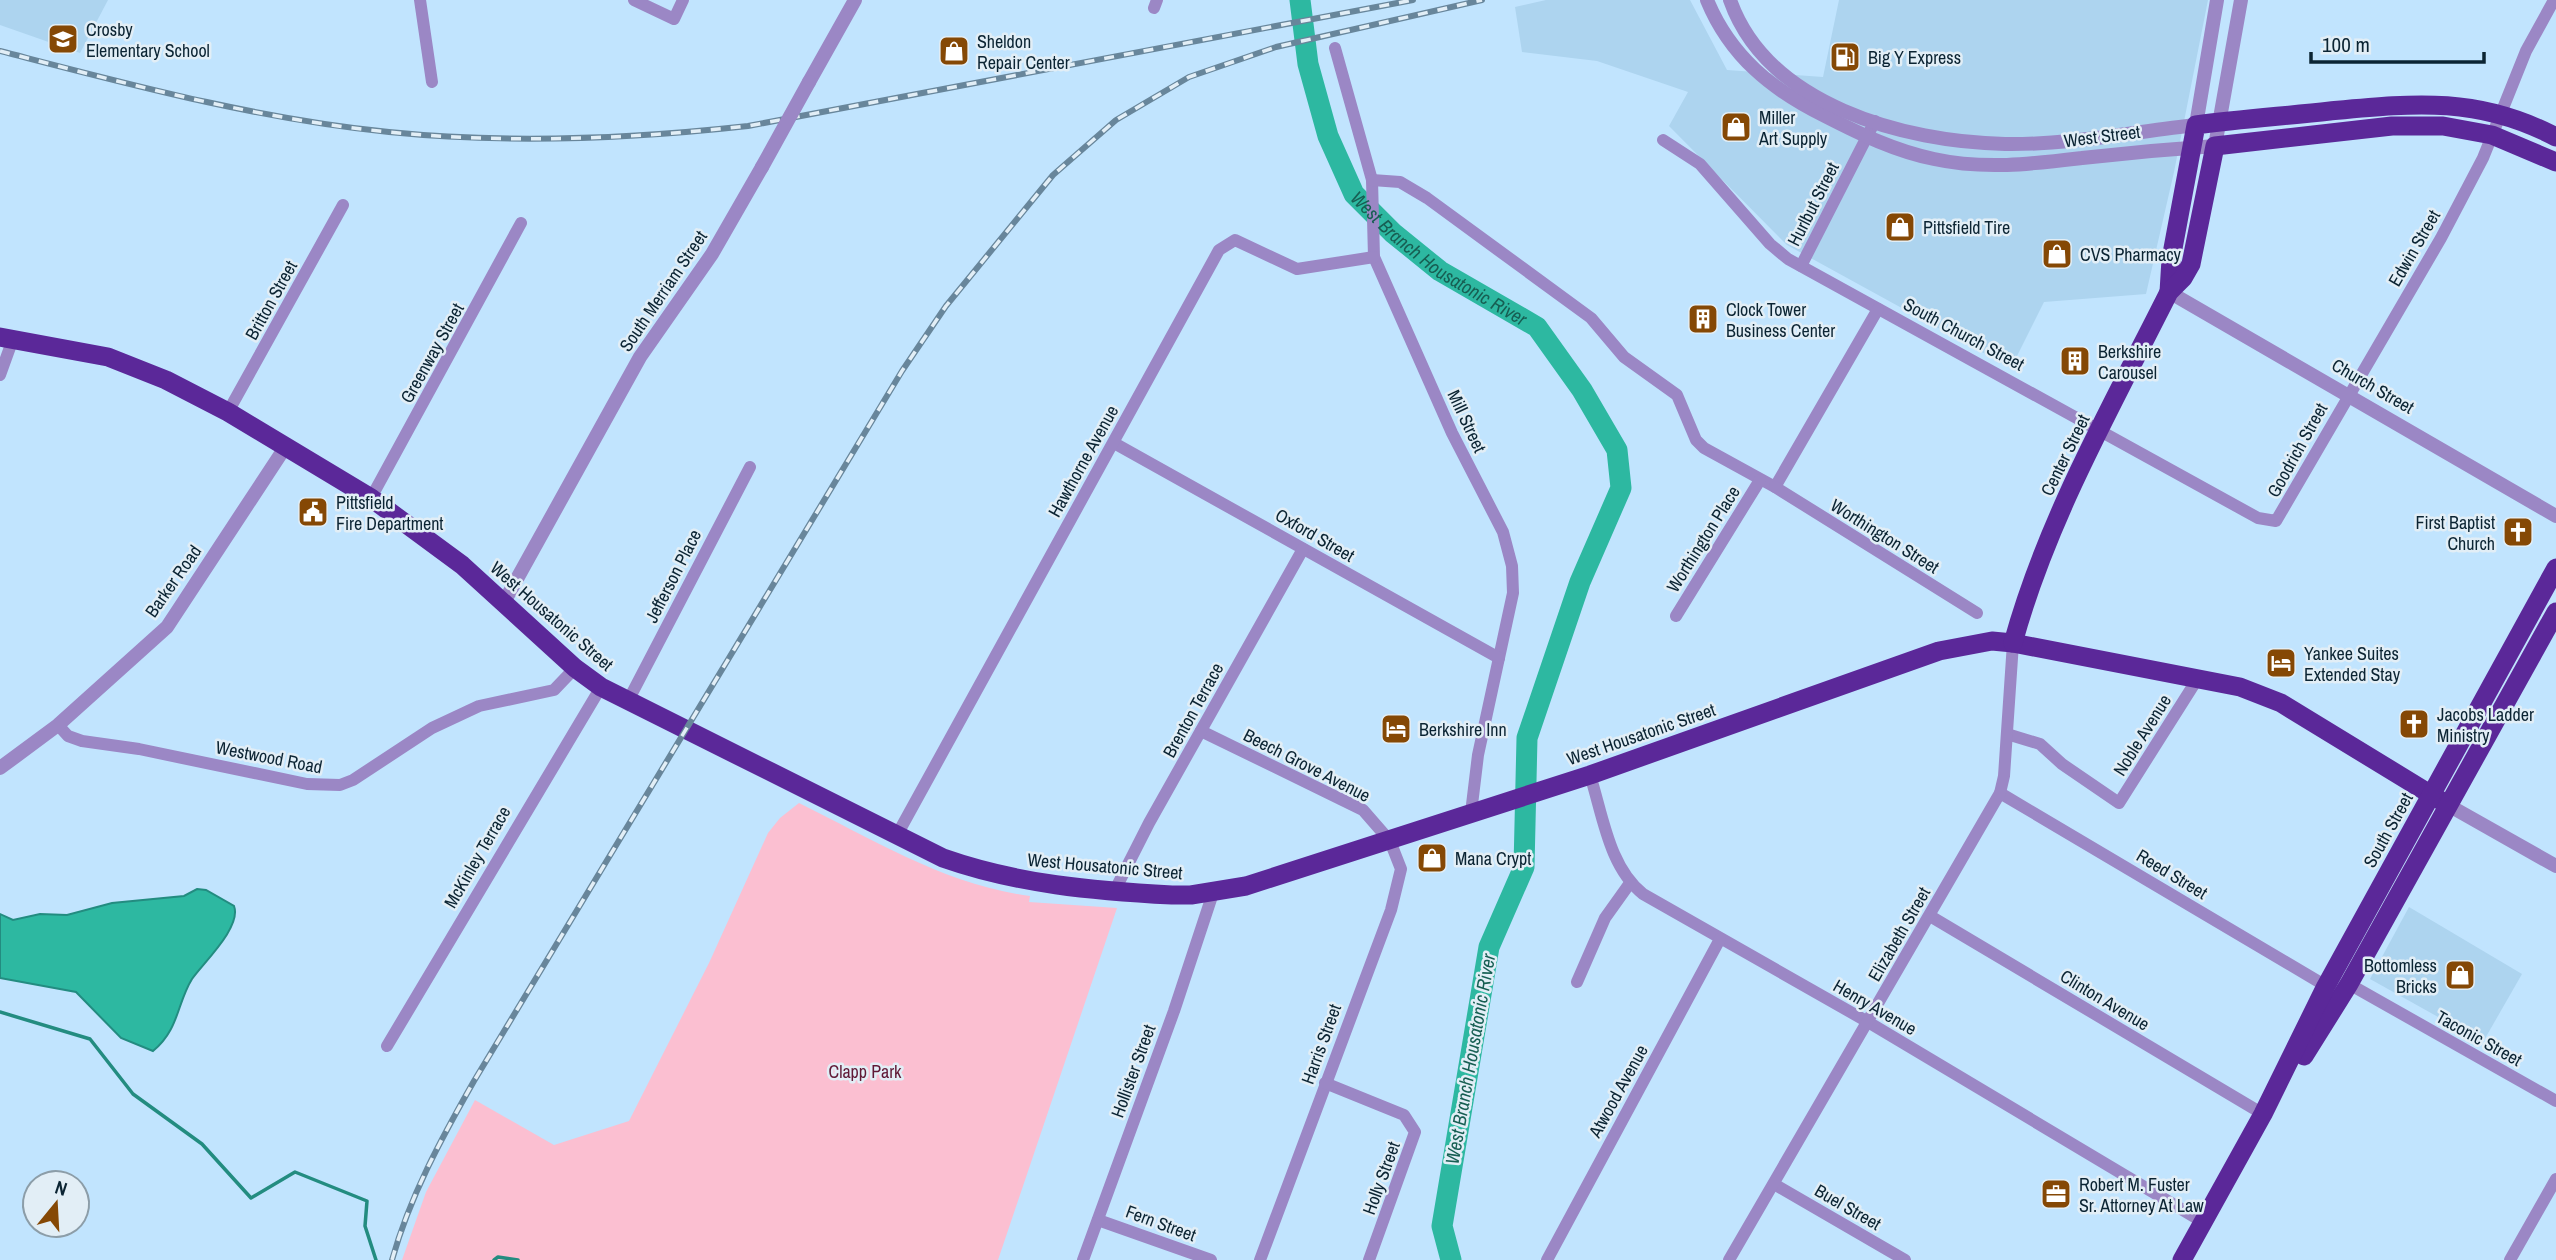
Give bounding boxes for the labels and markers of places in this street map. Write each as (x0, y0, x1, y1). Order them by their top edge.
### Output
place label: Crosby Elementary School (86, 17, 210, 63)
school or university icon: Crosby Elementary School (46, 22, 80, 56)
place label: Sheldon Repair Center (977, 29, 1070, 75)
shop icon: Sheldon Repair Center (937, 34, 971, 68)
fuel station icon: Big Y Express (1828, 40, 1862, 74)
place label: Big Y Express (1868, 45, 1961, 70)
place label: Miller Art Supply (1758, 105, 1828, 151)
shop icon: Miller Art Supply (1719, 110, 1753, 144)
shop icon: Pittsfield Tire (1883, 210, 1917, 244)
place label: Pittsfield Tire (1923, 215, 2010, 240)
shop icon: CVS Pharmacy (2040, 237, 2074, 271)
place label: CVS Pharmacy (2080, 242, 2182, 267)
place label: Clock Tower Business Center (1726, 297, 1835, 343)
building icon: Clock Tower Business Center (1686, 302, 1720, 336)
place label: Berkshire Carousel (2098, 339, 2161, 385)
building icon: Berkshire Carousel (2058, 344, 2092, 378)
place label: Pittsfield Fire Department (336, 490, 443, 536)
public building icon: Pittsfield Fire Department (296, 495, 330, 529)
place label: First Baptist Church (2415, 510, 2495, 556)
church icon: First Baptist Church (2501, 515, 2535, 549)
place label: Yankee Suites Extended Stay (2304, 641, 2401, 687)
hotel icon: Yankee Suites Extended Stay (2264, 646, 2298, 680)
place label: Jacobs Ladder Ministry (2437, 702, 2534, 748)
church icon: Jacobs Ladder Ministry (2397, 707, 2431, 741)
hotel icon: Berkshire Inn (1379, 712, 1413, 746)
place label: Berkshire Inn (1419, 717, 1507, 742)
shop icon: Mana Crypt (1415, 841, 1449, 875)
place label: Mana Crypt (1455, 846, 1531, 871)
place label: Bottomless Bricks (2364, 953, 2437, 999)
shop icon: Bottomless Bricks (2443, 958, 2477, 992)
place label: Robert M. Fuster Sr. Attorney At Law (2079, 1172, 2204, 1218)
office icon: Robert M. Fuster Sr. Attorney At Law (2039, 1177, 2073, 1211)

